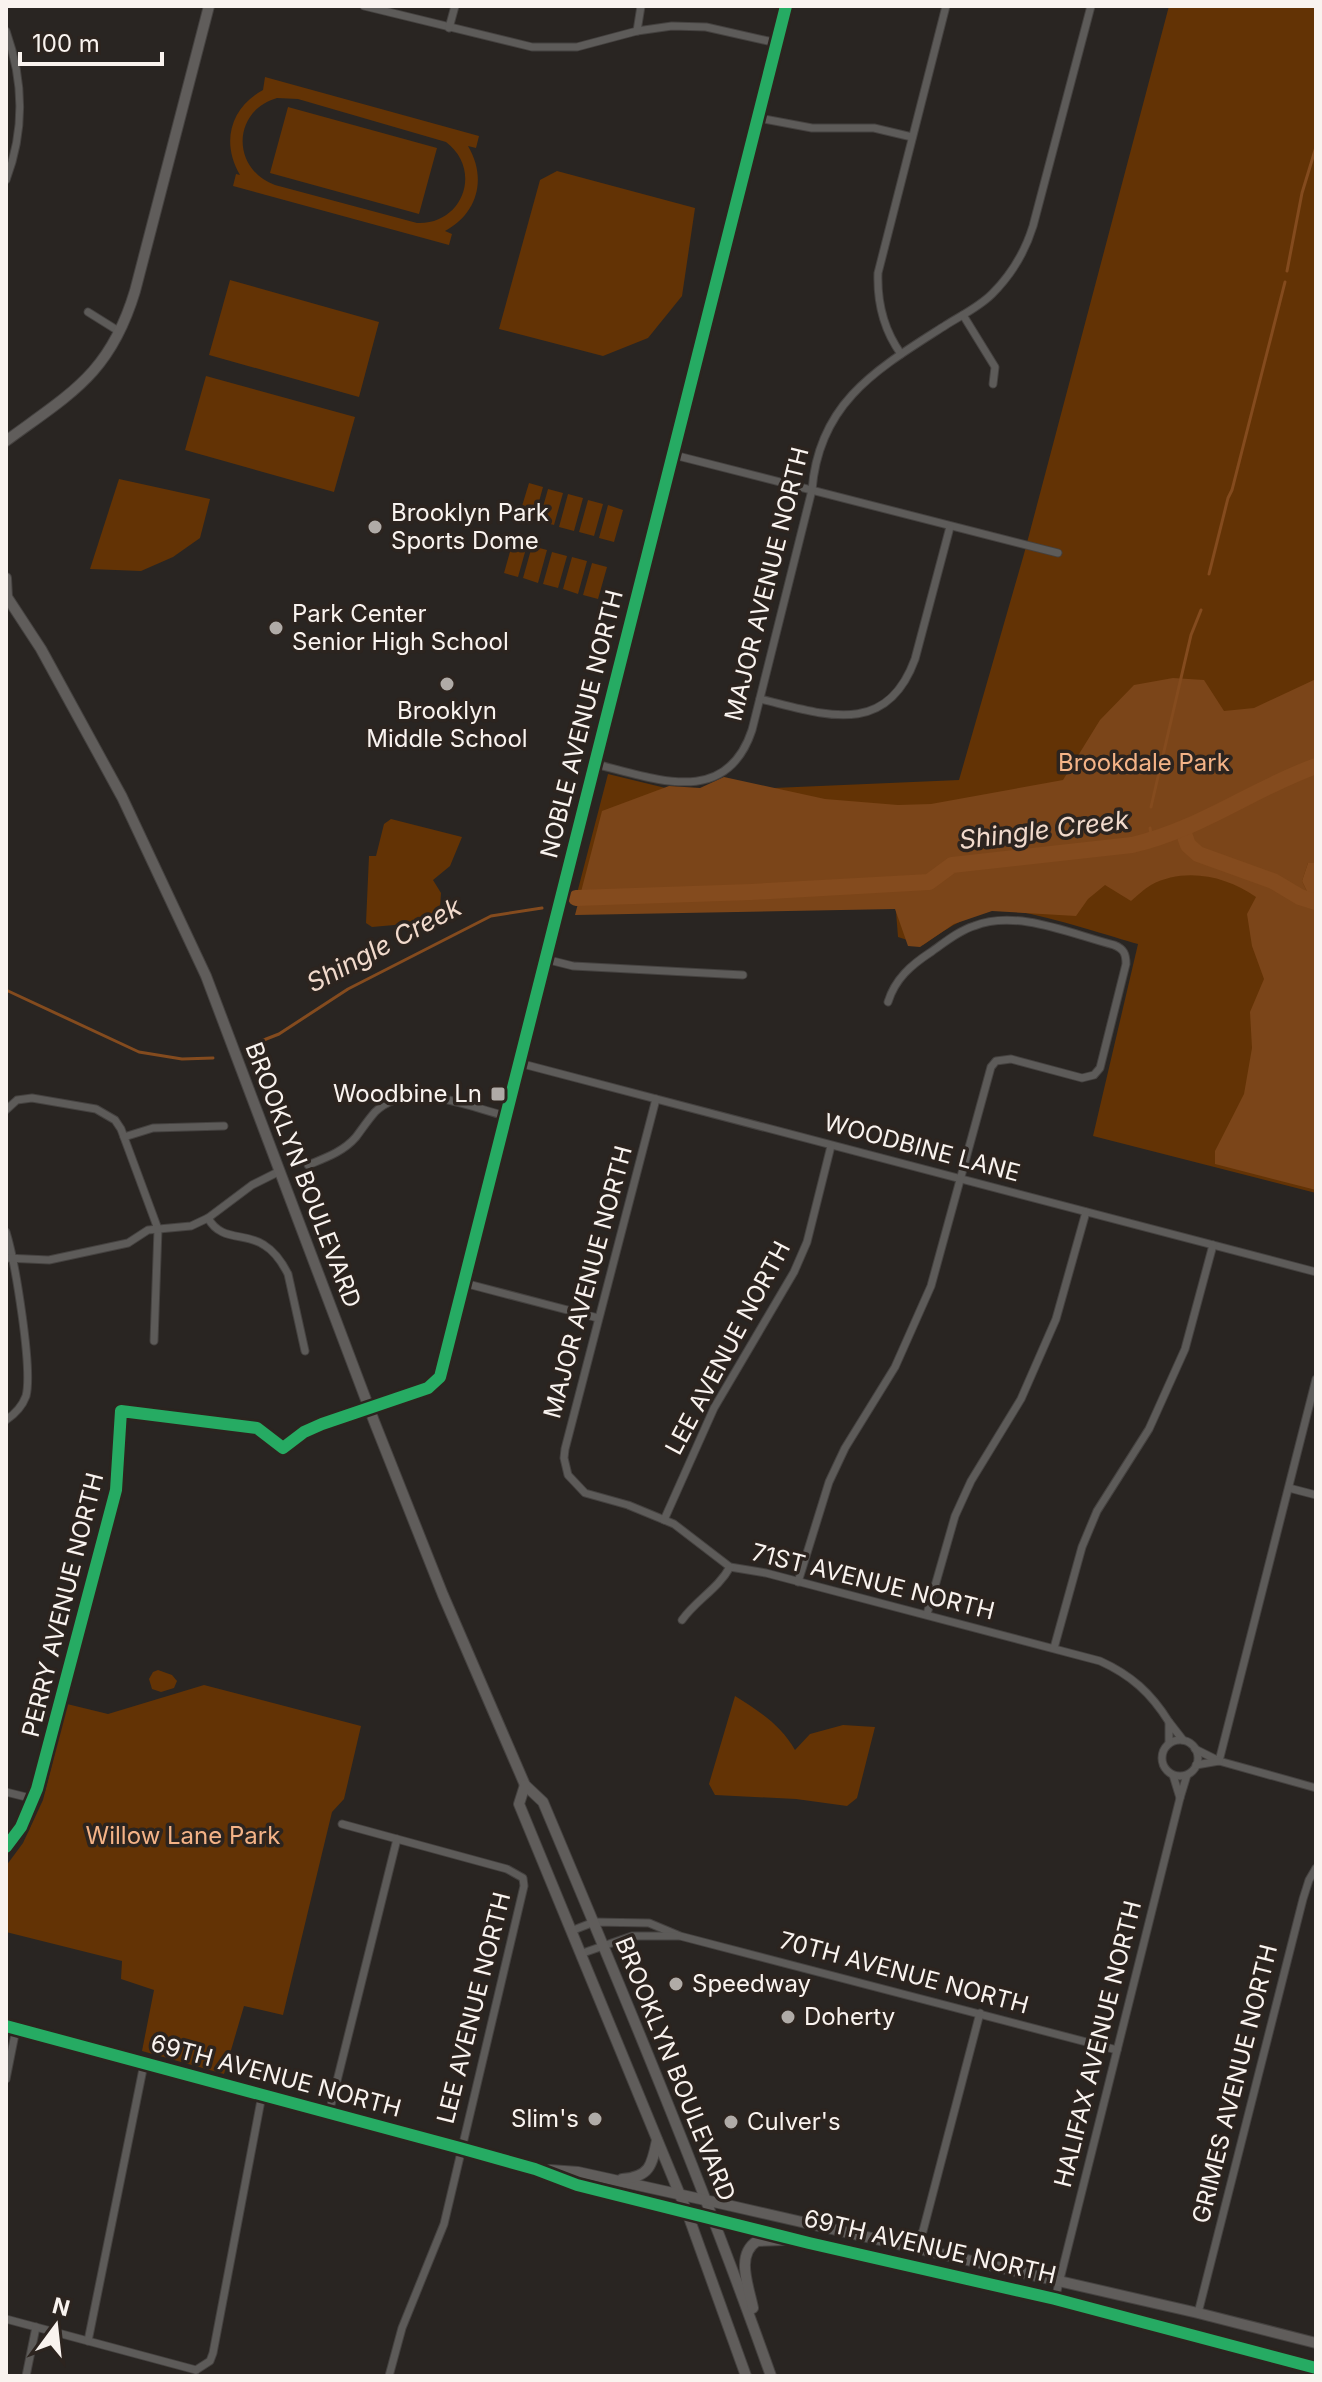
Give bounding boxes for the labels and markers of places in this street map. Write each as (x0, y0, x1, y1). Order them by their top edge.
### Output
place label: Brooklyn Park Sports Dome (391, 498, 549, 555)
marker: Brooklyn Park Sports Dome (366, 518, 384, 536)
place label: Park Center Senior High School (292, 599, 509, 656)
marker: Park Center Senior High School (267, 619, 285, 637)
marker: Brooklyn Middle School (438, 675, 456, 693)
place label: Brooklyn Middle School (366, 696, 528, 753)
place label: Woodbine Ln (333, 1079, 482, 1108)
marker: Woodbine Ln (489, 1085, 507, 1103)
place label: Speedway (692, 1969, 811, 1998)
marker: Speedway (667, 1975, 685, 1993)
place label: Doherty (804, 2002, 895, 2031)
marker: Doherty (779, 2008, 797, 2026)
place label: Slim's (511, 2104, 579, 2133)
place label: Culver's (747, 2107, 841, 2136)
marker: Slim's (586, 2110, 604, 2128)
marker: Culver's (722, 2113, 740, 2131)

